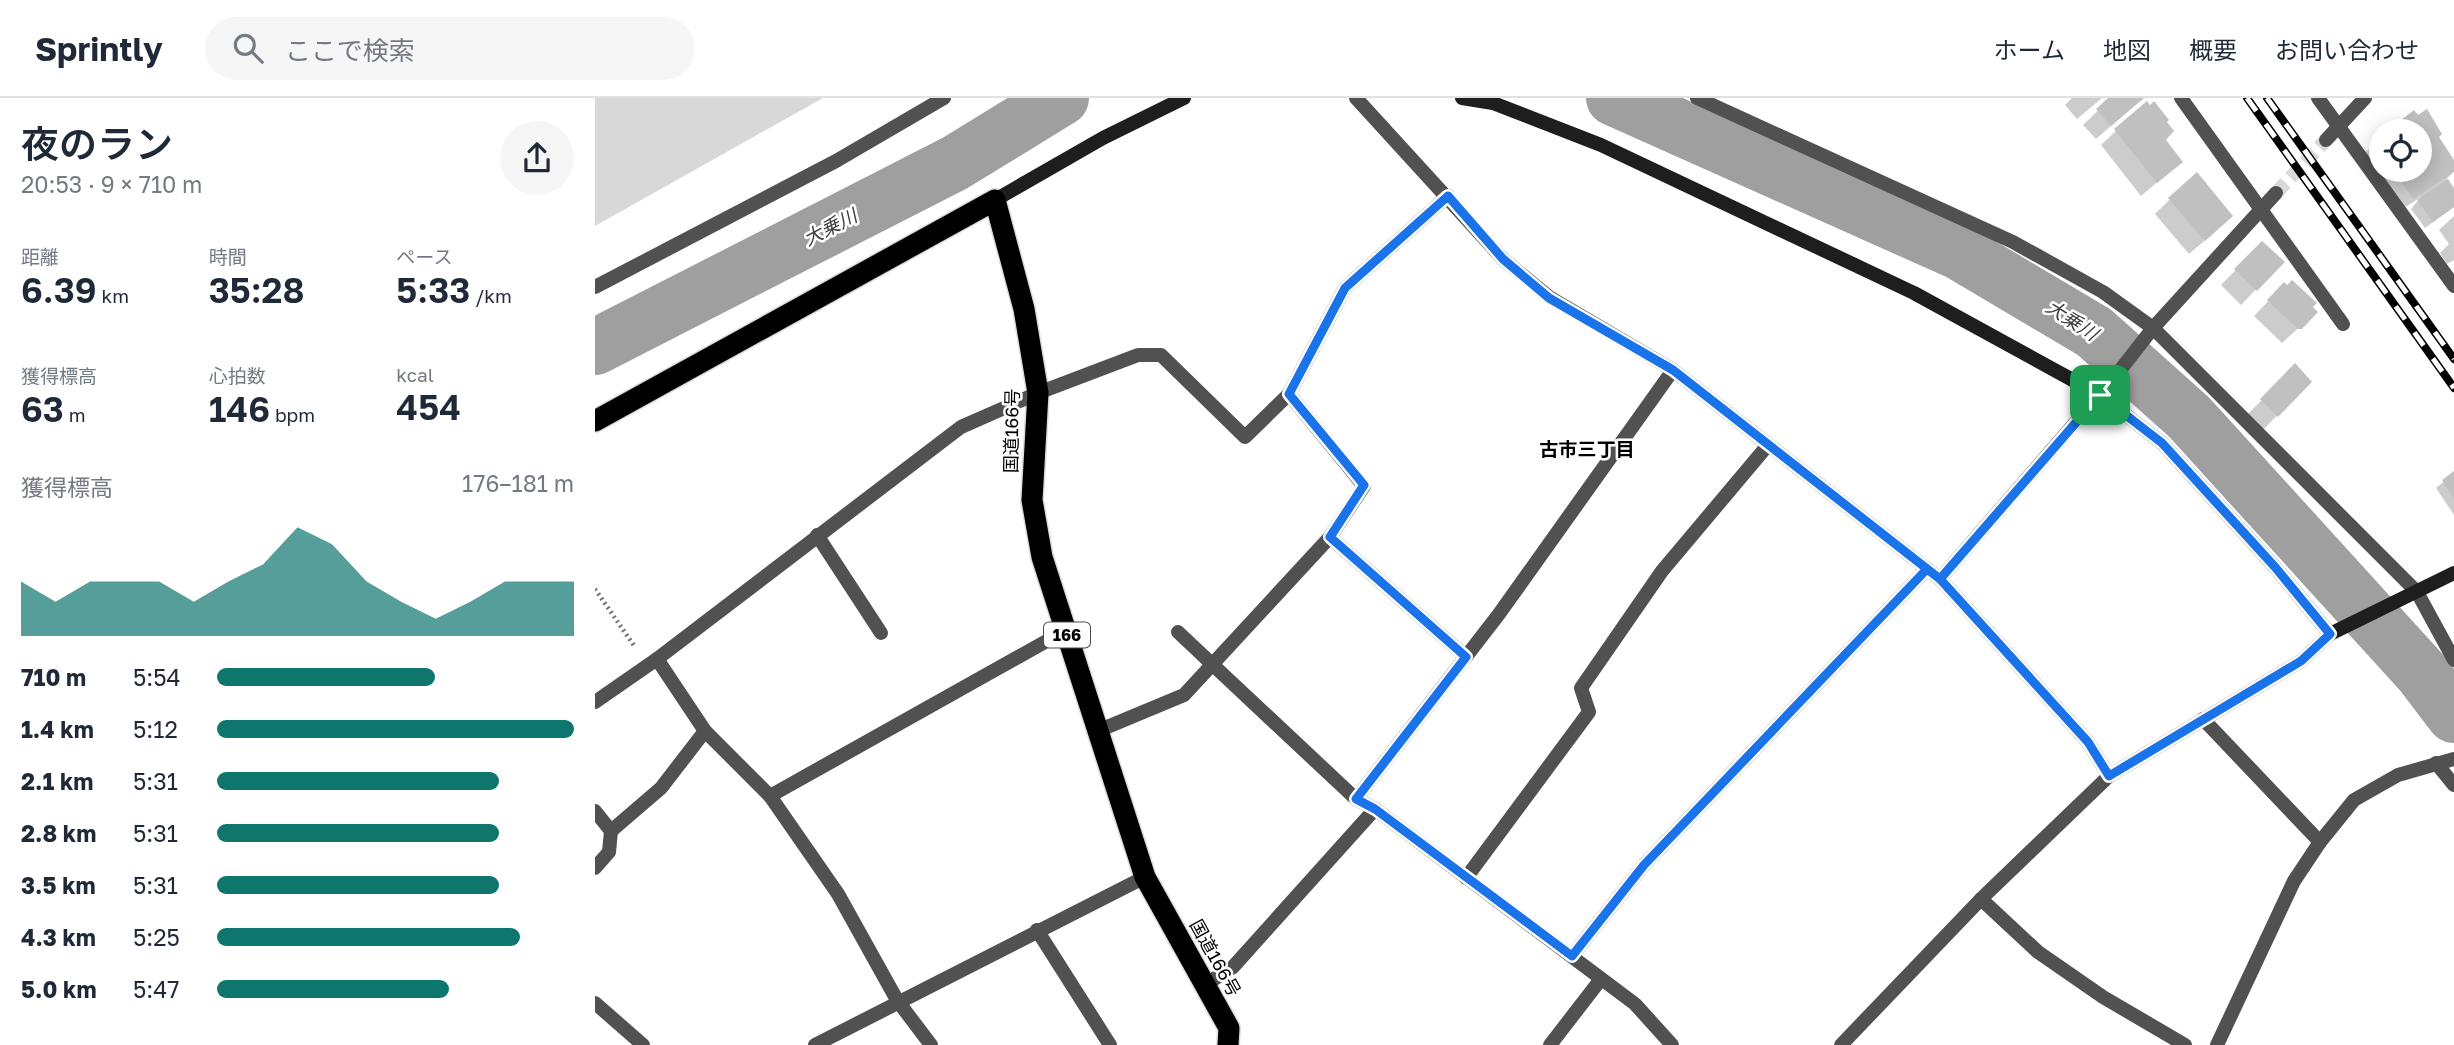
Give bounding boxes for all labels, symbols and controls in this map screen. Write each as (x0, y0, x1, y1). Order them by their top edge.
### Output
search box (205, 17, 695, 80)
text: Sprintly (35, 29, 163, 68)
icon: search (229, 29, 267, 67)
text: ここで検索 (285, 35, 415, 66)
text: ホーム (1994, 35, 2065, 64)
text: 地図 (2103, 35, 2151, 64)
text: 概要 (2189, 35, 2237, 64)
text: お問い合わせ (2275, 35, 2419, 64)
map controls (2369, 119, 2432, 182)
button: locate (2369, 119, 2432, 182)
text: 夜のラン (21, 121, 173, 166)
button: share (500, 121, 574, 195)
text: 20:53 · 9 × 710 m (21, 170, 202, 198)
water label: 大乗川 (799, 202, 862, 250)
text: 距離 (21, 245, 59, 268)
text: 時間 (209, 245, 247, 268)
text: ペース (396, 245, 452, 268)
text: 6.39 (21, 269, 97, 311)
text: 35:28 (209, 269, 305, 311)
text: 5:33 (396, 269, 470, 311)
text: km (97, 284, 129, 307)
text: /km (470, 284, 512, 307)
water label: 大乗川 (2042, 294, 2104, 346)
text: kcal (396, 363, 434, 386)
text: 獲得標高 (21, 364, 97, 387)
text: 心拍数 (209, 364, 266, 387)
pin (2070, 365, 2130, 425)
icon: arrive (2081, 376, 2119, 414)
text: 454 (396, 386, 461, 428)
text: 63 (21, 388, 64, 430)
text: 146 (209, 388, 270, 430)
street label: 国道166号 (999, 389, 1023, 473)
text: m (64, 403, 86, 426)
text: bpm (270, 403, 315, 426)
district label: 古市三丁目 (1539, 437, 1635, 460)
text: 176–181 m (462, 469, 574, 497)
text: 獲得標高 (21, 473, 113, 501)
road number: 166 (1044, 622, 1090, 648)
text: 710 m (21, 663, 86, 691)
text: 5:54 (133, 663, 181, 691)
text: 1.4 km (21, 715, 94, 743)
text: 5:12 (133, 715, 178, 743)
text: 2.1 km (21, 767, 93, 795)
text: 5:31 (133, 767, 178, 795)
text: 2.8 km (21, 819, 96, 847)
text: 5:31 (133, 819, 178, 847)
text: 3.5 km (21, 871, 96, 899)
text: 5:31 (133, 871, 178, 899)
street label: 国道166号 (1186, 915, 1246, 1000)
text: 4.3 km (21, 923, 96, 951)
text: 5:25 (133, 923, 180, 951)
text: 5.0 km (21, 975, 97, 1003)
text: 5:47 (133, 975, 179, 1003)

